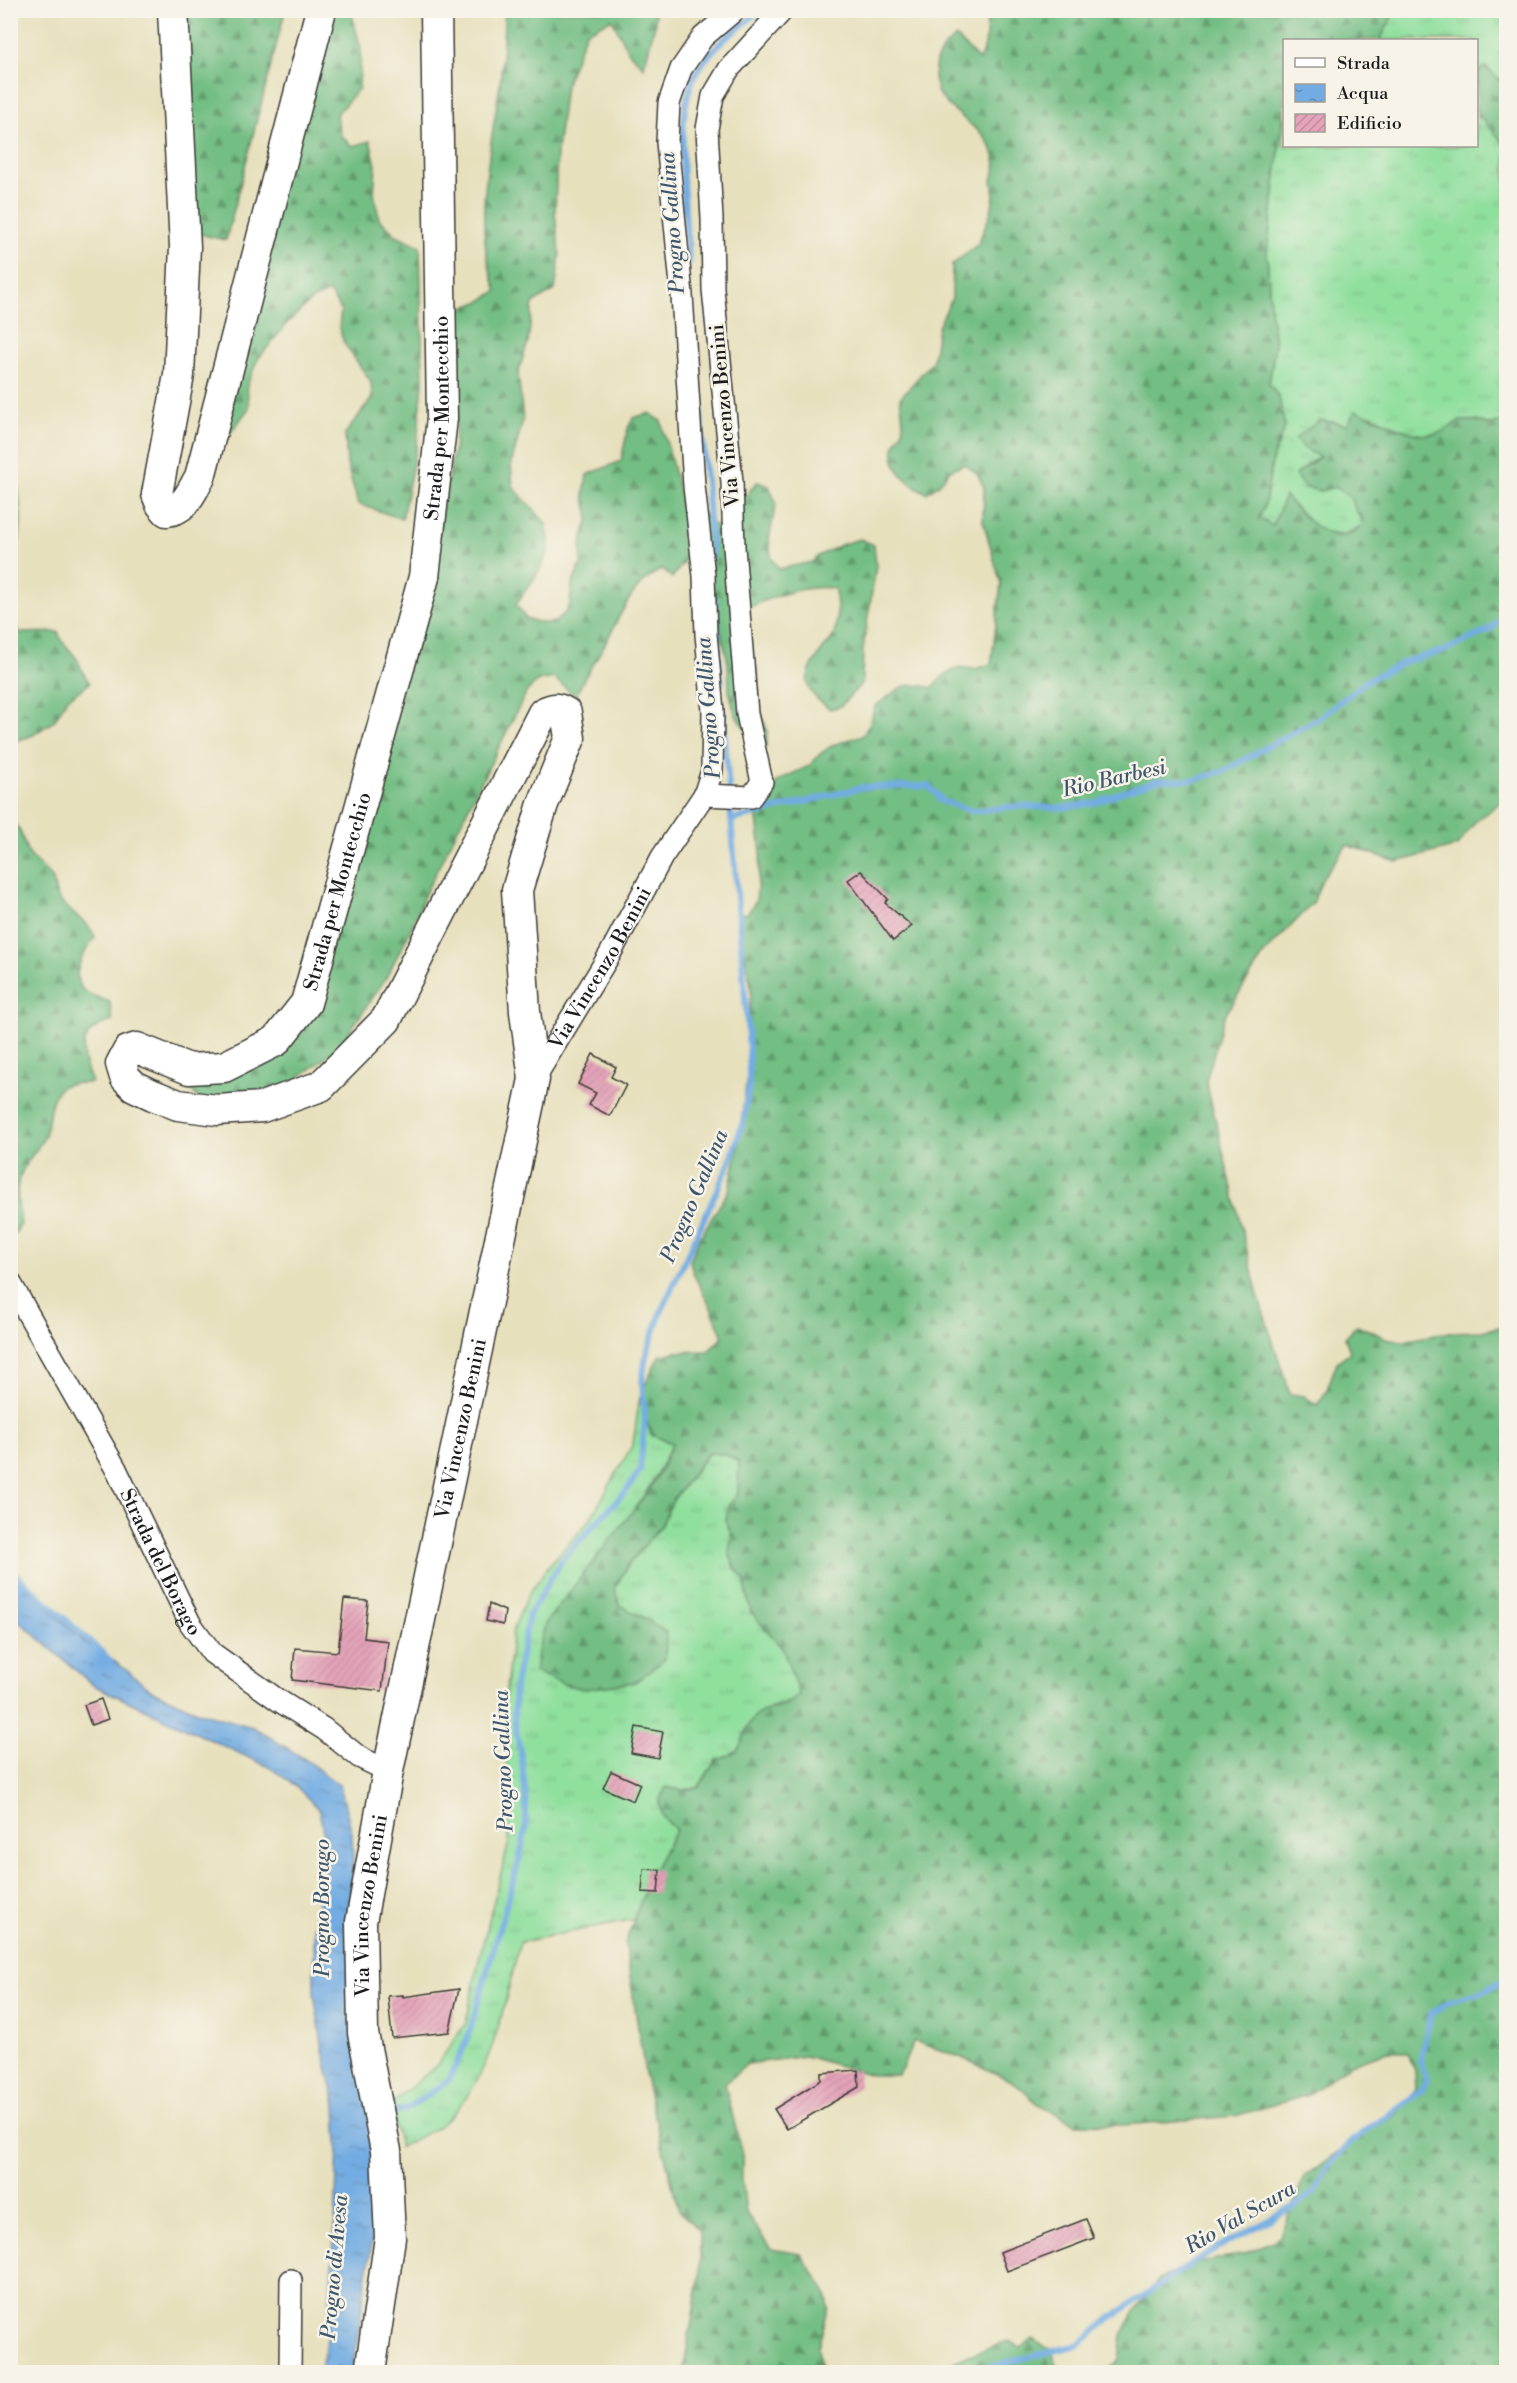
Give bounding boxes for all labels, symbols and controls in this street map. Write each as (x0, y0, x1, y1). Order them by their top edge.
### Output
legend (1283, 39, 1478, 147)
text: Strada (1337, 52, 1391, 75)
text: Acqua (1336, 82, 1389, 105)
text: Edificio (1337, 112, 1402, 135)
water label: Progno Gallina (655, 151, 691, 296)
street label: Strada per Montecchio (420, 316, 456, 522)
street label: Via Vincenzo Benini (705, 323, 746, 510)
water label: Progno Gallina (691, 636, 727, 781)
water label: Rio Barbesi (1059, 754, 1169, 804)
street label: Strada per Montecchio (299, 790, 378, 994)
street label: Via Vincenzo Benini (543, 883, 658, 1056)
water label: Progno Gallina (655, 1126, 735, 1268)
street label: Via Vincenzo Benini (430, 1336, 493, 1523)
street label: Strada del Borago (113, 1485, 206, 1641)
water label: Progno Gallina (489, 1689, 519, 1833)
street label: Via Vincenzo Benini (350, 1812, 394, 1998)
water label: Progno Borago (310, 1839, 336, 1978)
water label: Rio Val Scura (1180, 2176, 1301, 2260)
water label: Progno di Avesa (316, 2193, 354, 2341)

